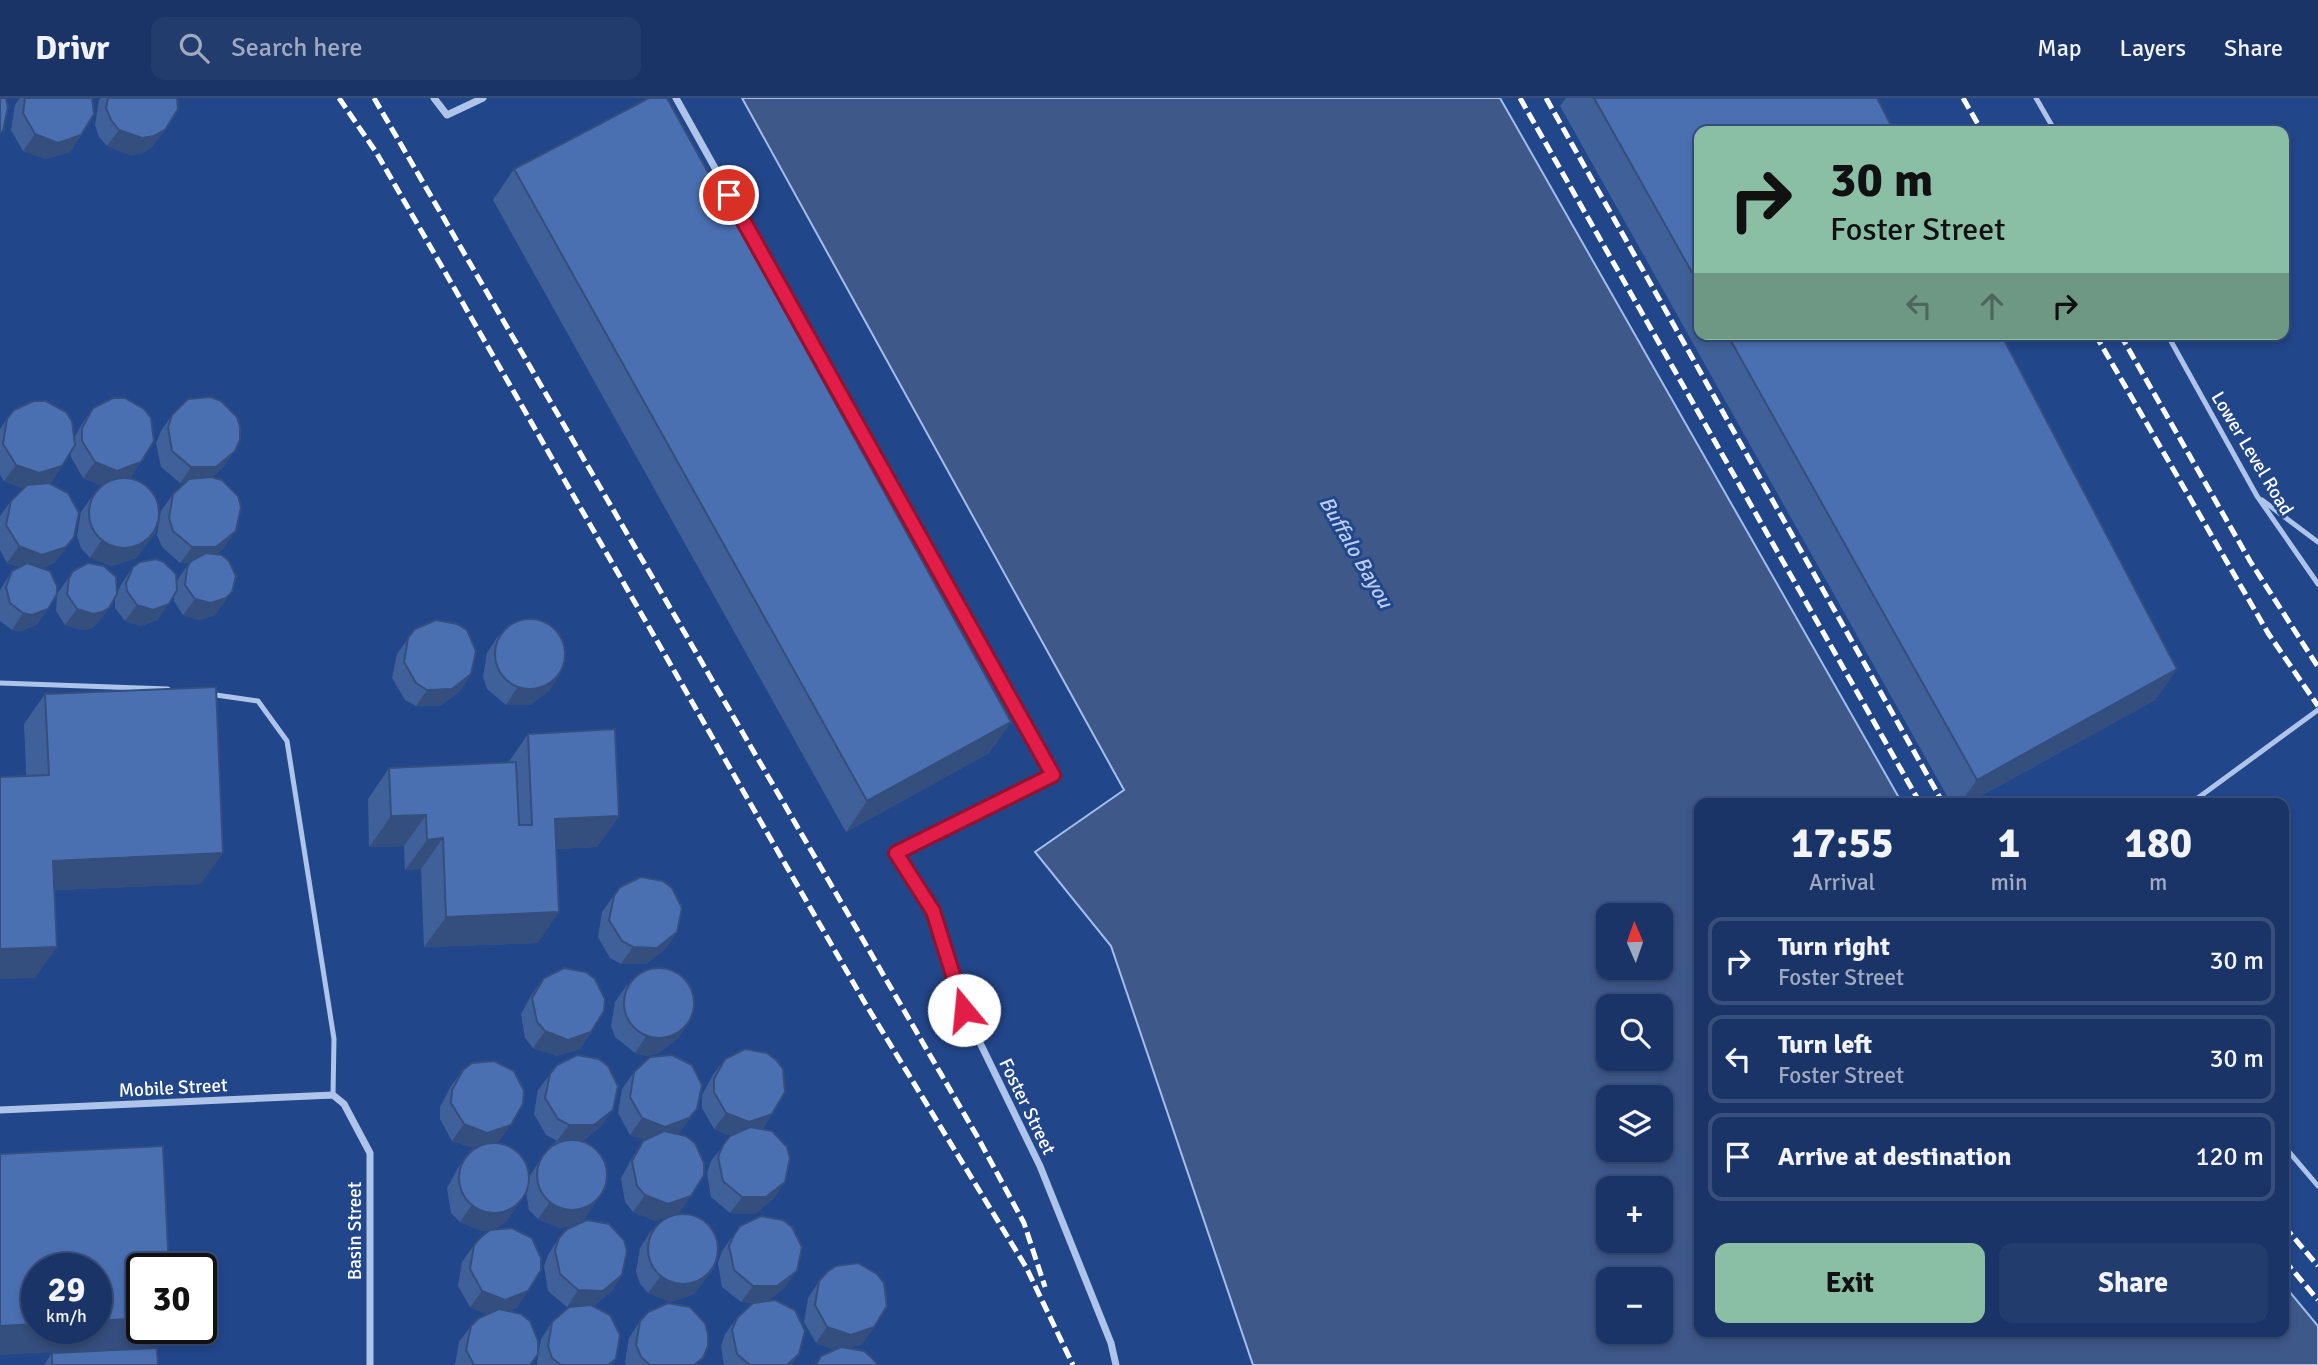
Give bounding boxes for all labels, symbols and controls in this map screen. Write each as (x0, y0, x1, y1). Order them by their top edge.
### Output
search box (151, 17, 641, 80)
text: Drivr (35, 28, 109, 69)
icon: search (175, 29, 213, 67)
text: Search here (231, 32, 362, 64)
text: Map (2037, 33, 2082, 63)
text: Layers (2120, 33, 2186, 63)
text: Share (2224, 33, 2283, 63)
text: 30 m (1830, 150, 1933, 210)
icon: right (1715, 154, 1806, 245)
pin (699, 165, 759, 225)
icon: arrive (710, 176, 748, 214)
text: Foster Street (1830, 210, 2006, 249)
icon: left (1900, 287, 1938, 325)
icon: ahead (1973, 287, 2011, 325)
icon: right (2046, 287, 2084, 325)
street label: Lower Level Road (2206, 387, 2299, 520)
water label: Buffalo Bayou (1314, 491, 1399, 614)
text: 17:55 (1791, 818, 1894, 869)
text: 1 (1998, 818, 2020, 869)
text: 180 (2124, 818, 2192, 869)
text: Arrival (1809, 868, 1875, 897)
text: min (1990, 868, 2028, 897)
text: m (2149, 868, 2167, 897)
north arrow (1596, 903, 1673, 980)
map controls (1596, 903, 1673, 1344)
text: Turn right (1778, 931, 1890, 963)
icon: right (1719, 942, 1757, 980)
text: 30 m (2209, 945, 2264, 977)
text: Foster Street (1778, 963, 1904, 992)
position arrow (927, 973, 1001, 1047)
button: search (1596, 994, 1673, 1071)
text: Turn left (1778, 1029, 1872, 1061)
icon: left (1719, 1040, 1757, 1078)
text: 30 m (2209, 1043, 2264, 1075)
street label: Foster Street (993, 1054, 1061, 1159)
text: Foster Street (1778, 1061, 1904, 1090)
street label: Mobile Street (118, 1073, 228, 1103)
button: layers (1596, 1085, 1673, 1162)
icon: arrive (1719, 1138, 1757, 1176)
text: Arrive at destination (1778, 1141, 2011, 1173)
text: 120 m (2195, 1141, 2264, 1173)
button: + (1596, 1176, 1673, 1253)
street label: Basin Street (343, 1181, 367, 1280)
button: Exit (1715, 1243, 1985, 1323)
button: Share (1999, 1243, 2268, 1323)
speed limit sign: 30 (126, 1253, 217, 1344)
button: − (1596, 1267, 1673, 1344)
text: 29 (48, 1268, 85, 1311)
text: km/h (46, 1305, 87, 1327)

